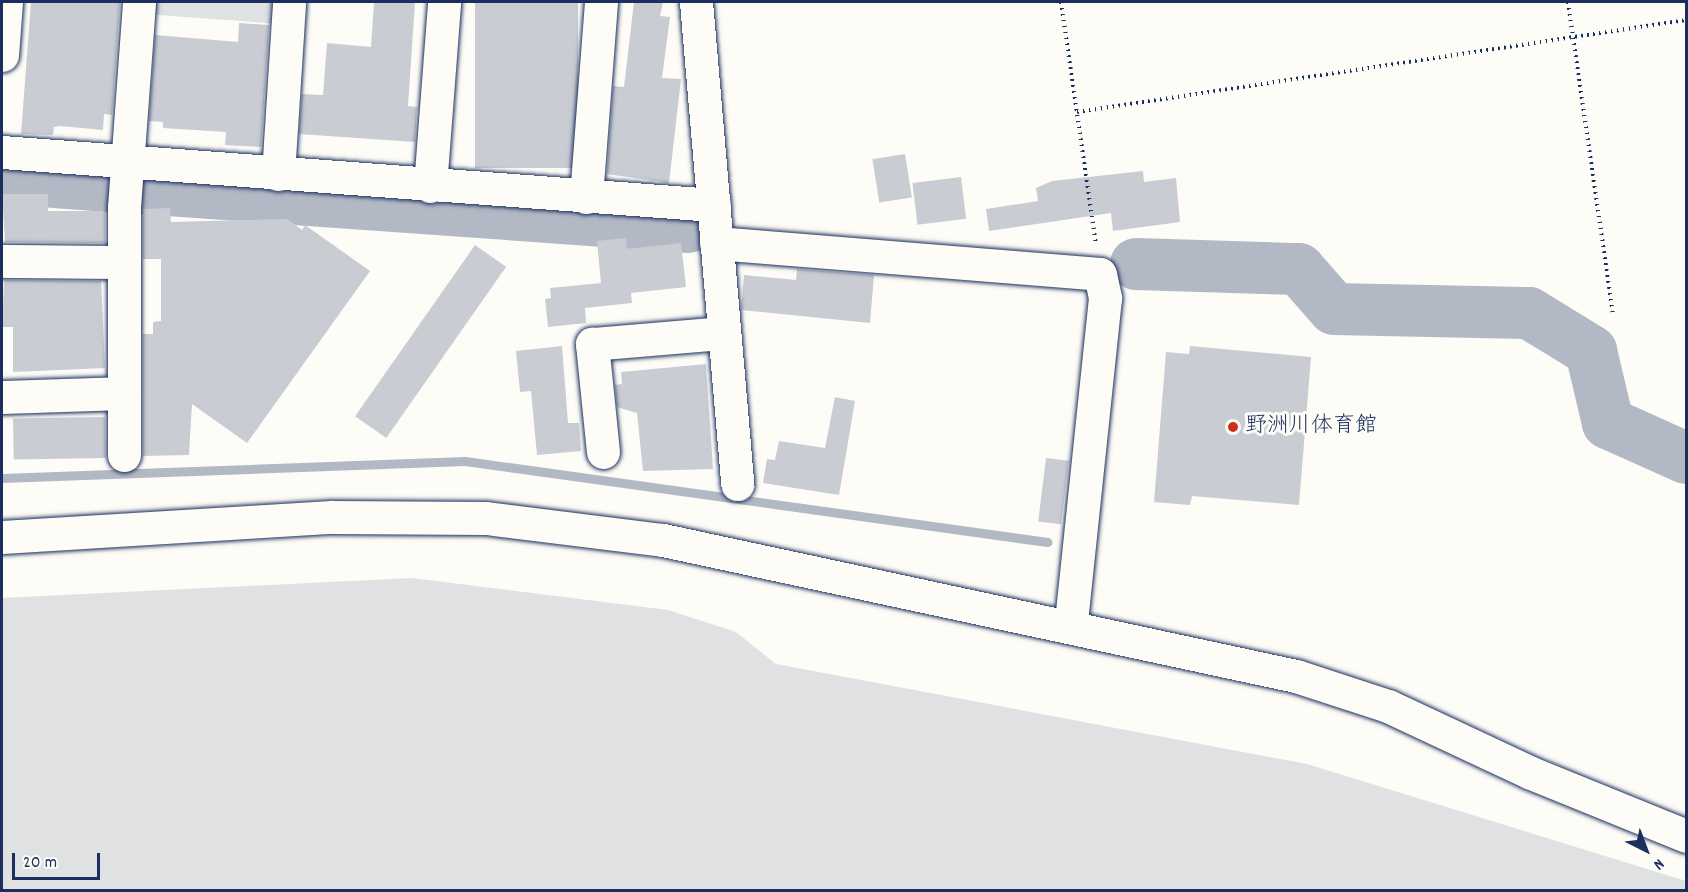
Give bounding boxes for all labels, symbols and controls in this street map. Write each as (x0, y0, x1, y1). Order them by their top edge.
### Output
place label: 野洲川体育館 (1245, 414, 1377, 440)
marker: 野洲川体育館 (1226, 420, 1240, 434)
north arrow (1616, 820, 1676, 880)
scale bar (15, 841, 104, 879)
text: 20 m (23, 851, 57, 876)
text: N (1648, 853, 1669, 875)

